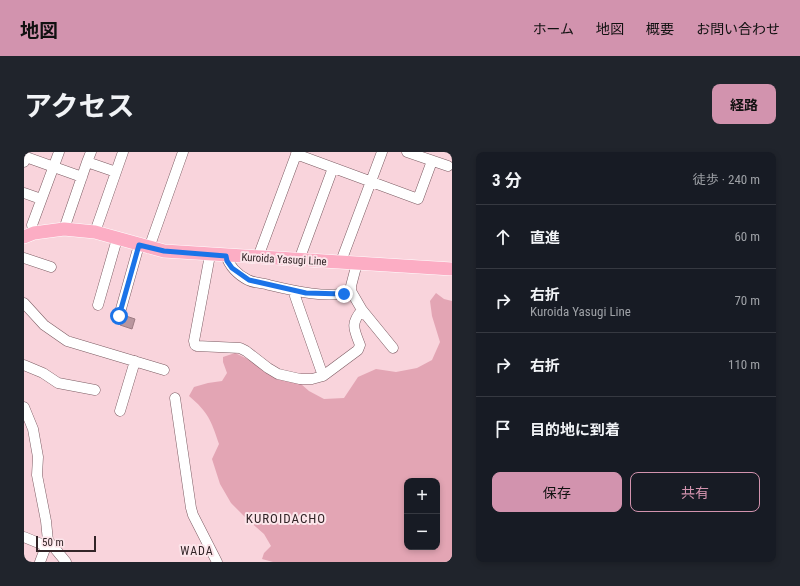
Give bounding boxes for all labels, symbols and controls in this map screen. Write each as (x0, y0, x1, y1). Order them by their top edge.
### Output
text: 地図 (20, 19, 58, 42)
text: ホーム (532, 21, 574, 37)
text: 地図 (596, 21, 624, 37)
text: 概要 (646, 21, 674, 37)
text: お問い合わせ (696, 21, 780, 37)
button: 経路 (712, 84, 776, 124)
text: アクセス (24, 90, 135, 123)
text: 3 分 (492, 170, 522, 190)
text: 徒歩 · 240 m (693, 172, 760, 187)
icon: ahead (492, 226, 514, 248)
text: 直進 (530, 229, 560, 247)
text: 60 m (734, 229, 760, 244)
street label: Kuroida Yasugi Line (241, 251, 327, 268)
route end (335, 285, 353, 303)
text: 右折 (530, 286, 560, 304)
icon: right (492, 290, 514, 312)
text: 70 m (734, 293, 760, 308)
text: Kuroida Yasugi Line (530, 304, 631, 319)
route start (110, 307, 128, 325)
icon: right (492, 354, 514, 376)
text: 右折 (530, 357, 560, 375)
text: 110 m (728, 357, 760, 372)
icon: arrive (492, 418, 514, 440)
text: 目的地に到着 (530, 421, 620, 439)
button: 保存 (492, 472, 622, 512)
button: 共有 (630, 472, 760, 512)
map controls (404, 478, 440, 550)
button: + (404, 478, 440, 514)
district label: KUROIDACHO (246, 511, 326, 526)
button: − (404, 514, 440, 550)
scale bar (36, 534, 96, 553)
text: 50 m (42, 536, 64, 549)
district label: WADA (180, 544, 214, 558)

